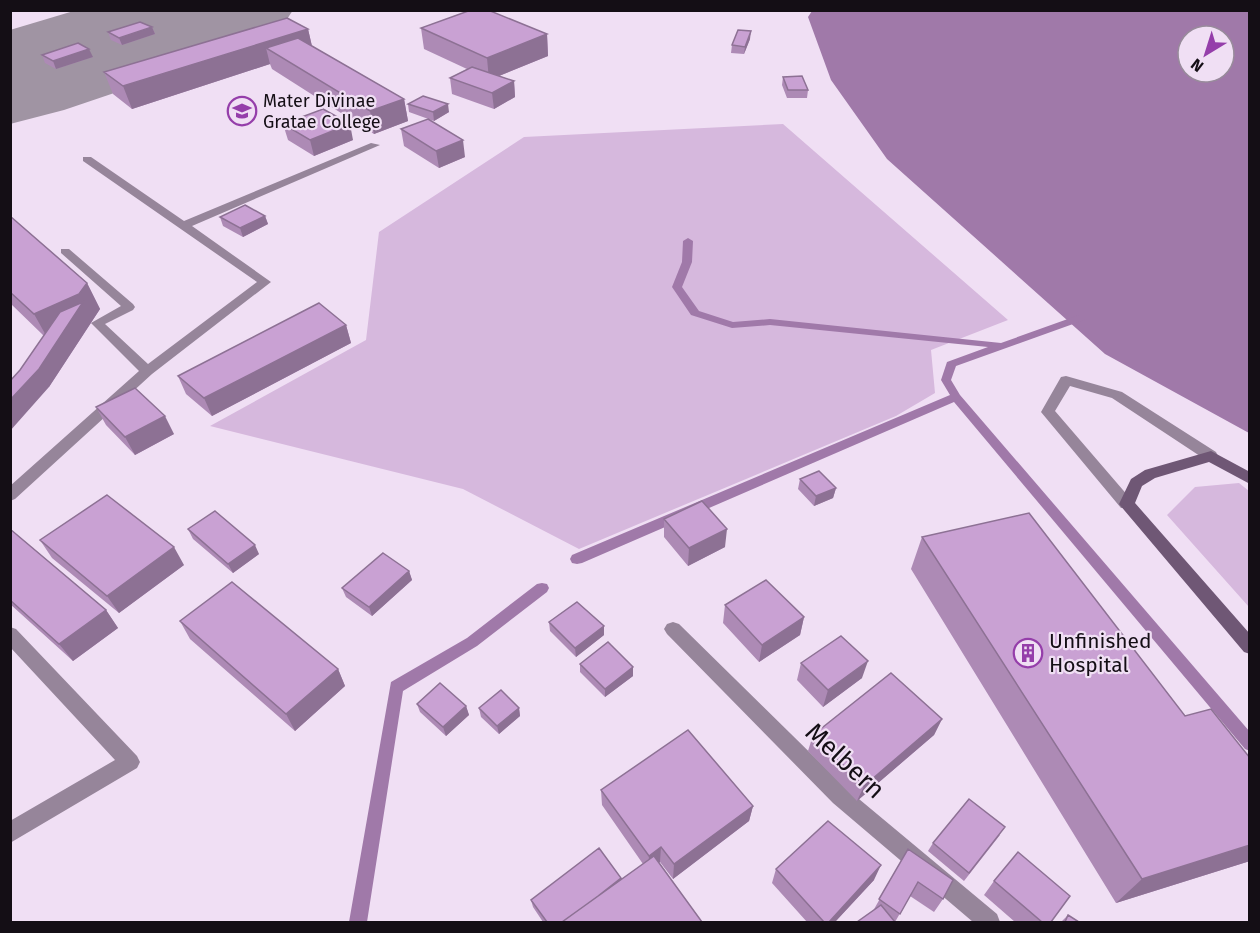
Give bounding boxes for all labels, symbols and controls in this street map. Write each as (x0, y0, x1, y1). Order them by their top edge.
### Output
north arrow (1176, 24, 1236, 84)
text: N (1187, 55, 1207, 76)
place label: Mater Divinae Gratae College (263, 90, 381, 133)
school or university icon: Mater Divinae Gratae College (226, 95, 258, 127)
place label: Unfinished Hospital (1049, 628, 1152, 678)
building icon: Unfinished Hospital (1012, 637, 1044, 669)
street label: Melbern (799, 717, 891, 805)

